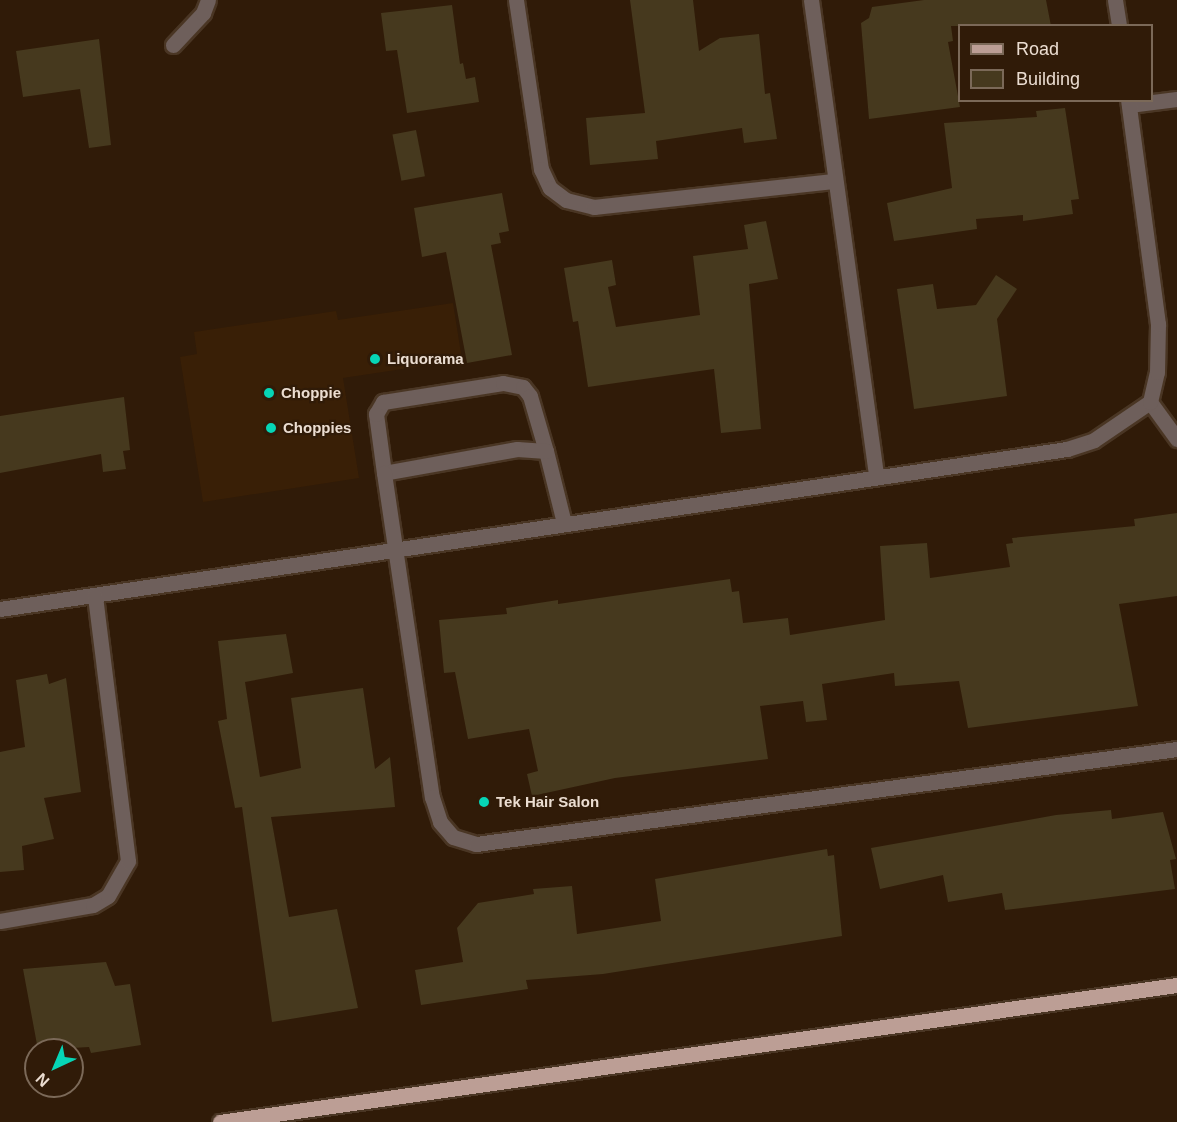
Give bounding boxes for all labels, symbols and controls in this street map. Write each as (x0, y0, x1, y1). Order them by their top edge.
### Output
legend (958, 24, 1153, 102)
text: Road (1016, 39, 1059, 59)
text: Building (1016, 69, 1080, 89)
place label: Liquorama (387, 350, 464, 368)
marker: Liquorama (368, 352, 382, 366)
place label: Choppie (281, 384, 341, 402)
marker: Choppie (262, 386, 276, 400)
place label: Choppies (283, 419, 351, 437)
marker: Choppies (264, 421, 278, 435)
place label: Tek Hair Salon (496, 793, 599, 811)
marker: Tek Hair Salon (477, 795, 491, 809)
north arrow (24, 1038, 84, 1098)
text: N (32, 1070, 53, 1090)

